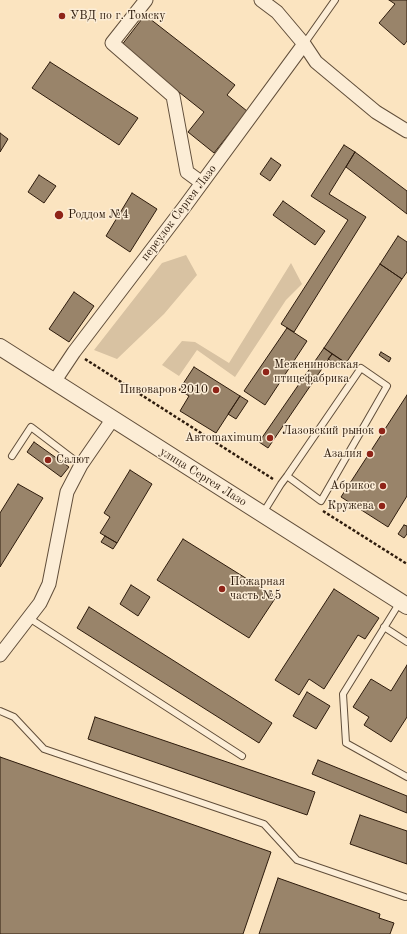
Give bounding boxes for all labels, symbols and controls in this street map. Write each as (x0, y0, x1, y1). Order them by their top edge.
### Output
place label: УВД по г. Томску (70, 9, 166, 23)
marker: УВД по г. Томску (57, 11, 67, 21)
street label: переулок Сергея Лазо (138, 162, 220, 264)
place label: Роддом №4 (68, 208, 129, 222)
marker: Роддом №4 (53, 209, 65, 221)
place label: Межениновская птицефабрика (274, 358, 358, 386)
marker: Межениновская птицефабрика (261, 367, 271, 377)
place label: Пивоваров 2010 (120, 383, 208, 397)
marker: Пивоваров 2010 (211, 385, 221, 395)
place label: Лазовский рынок (282, 424, 374, 438)
marker: Лазовский рынок (377, 426, 387, 436)
place label: Автоmaximum (185, 431, 262, 445)
marker: Автоmaximum (265, 433, 275, 443)
street label: улица Сергея Лазо (157, 444, 249, 510)
place label: Азалия (323, 447, 362, 461)
marker: Азалия (365, 449, 375, 459)
place label: Салют (56, 453, 90, 467)
marker: Салют (43, 455, 53, 465)
place label: Абрикос (330, 479, 375, 493)
marker: Абрикос (378, 481, 388, 491)
place label: Кружева (328, 499, 374, 513)
marker: Кружева (377, 501, 387, 511)
place label: Пожарная часть №5 (230, 575, 285, 603)
marker: Пожарная часть №5 (217, 584, 227, 594)

